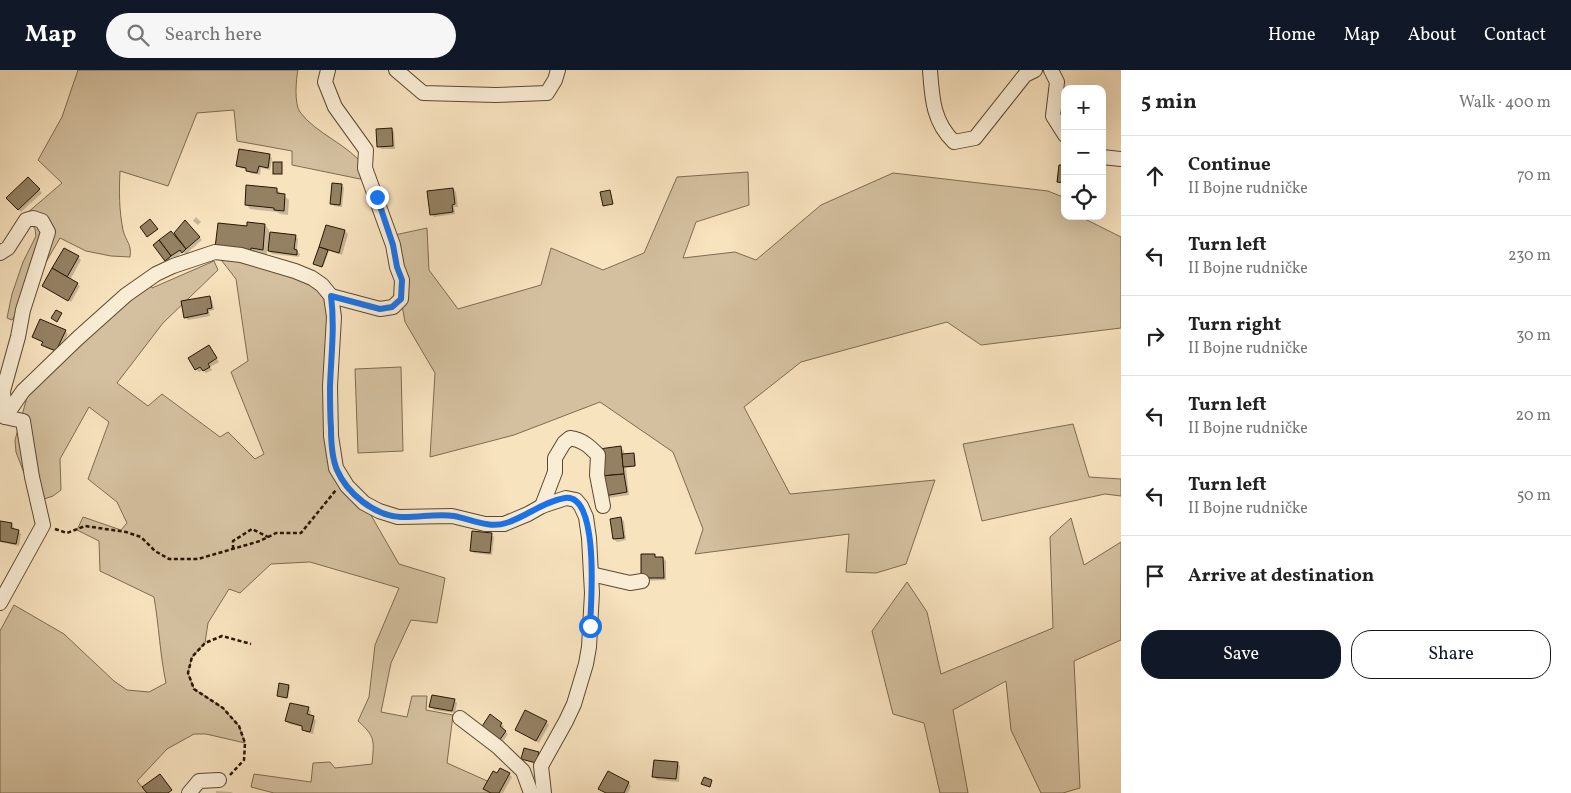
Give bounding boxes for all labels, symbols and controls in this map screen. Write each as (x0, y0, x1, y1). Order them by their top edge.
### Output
search box (106, 13, 456, 58)
text: Map (25, 18, 76, 52)
icon: search (124, 21, 152, 49)
text: Search here (164, 22, 262, 48)
text: Home (1268, 23, 1316, 48)
text: Map (1344, 23, 1380, 48)
text: About (1408, 23, 1456, 48)
text: Contact (1484, 23, 1546, 48)
map controls (1061, 85, 1106, 220)
button: + (1061, 85, 1106, 130)
text: 5 min (1141, 88, 1197, 117)
text: Walk · 400 m (1459, 92, 1551, 114)
button: − (1061, 130, 1106, 175)
text: Continue (1188, 152, 1271, 178)
icon: ahead (1141, 162, 1169, 190)
text: 70 m (1517, 165, 1551, 187)
button: locate (1061, 175, 1106, 220)
text: II Bojne rudničke (1188, 178, 1308, 200)
route end (366, 186, 389, 209)
text: Turn left (1188, 232, 1267, 258)
icon: left (1141, 242, 1169, 270)
text: 230 m (1508, 245, 1551, 267)
text: II Bojne rudničke (1188, 258, 1308, 280)
text: Turn right (1188, 312, 1281, 338)
icon: right (1141, 322, 1169, 350)
text: 30 m (1516, 325, 1551, 347)
text: II Bojne rudničke (1188, 338, 1308, 360)
text: Turn left (1188, 392, 1267, 418)
icon: left (1141, 402, 1169, 430)
text: 20 m (1516, 405, 1551, 427)
text: II Bojne rudničke (1188, 418, 1308, 440)
text: Turn left (1188, 472, 1267, 498)
icon: left (1141, 482, 1169, 510)
text: 50 m (1517, 485, 1551, 507)
text: II Bojne rudničke (1188, 498, 1308, 520)
icon: arrive (1141, 562, 1169, 590)
text: Arrive at destination (1188, 563, 1374, 589)
route start (579, 615, 602, 638)
button: Save (1141, 630, 1341, 679)
button: Share (1351, 630, 1551, 679)

